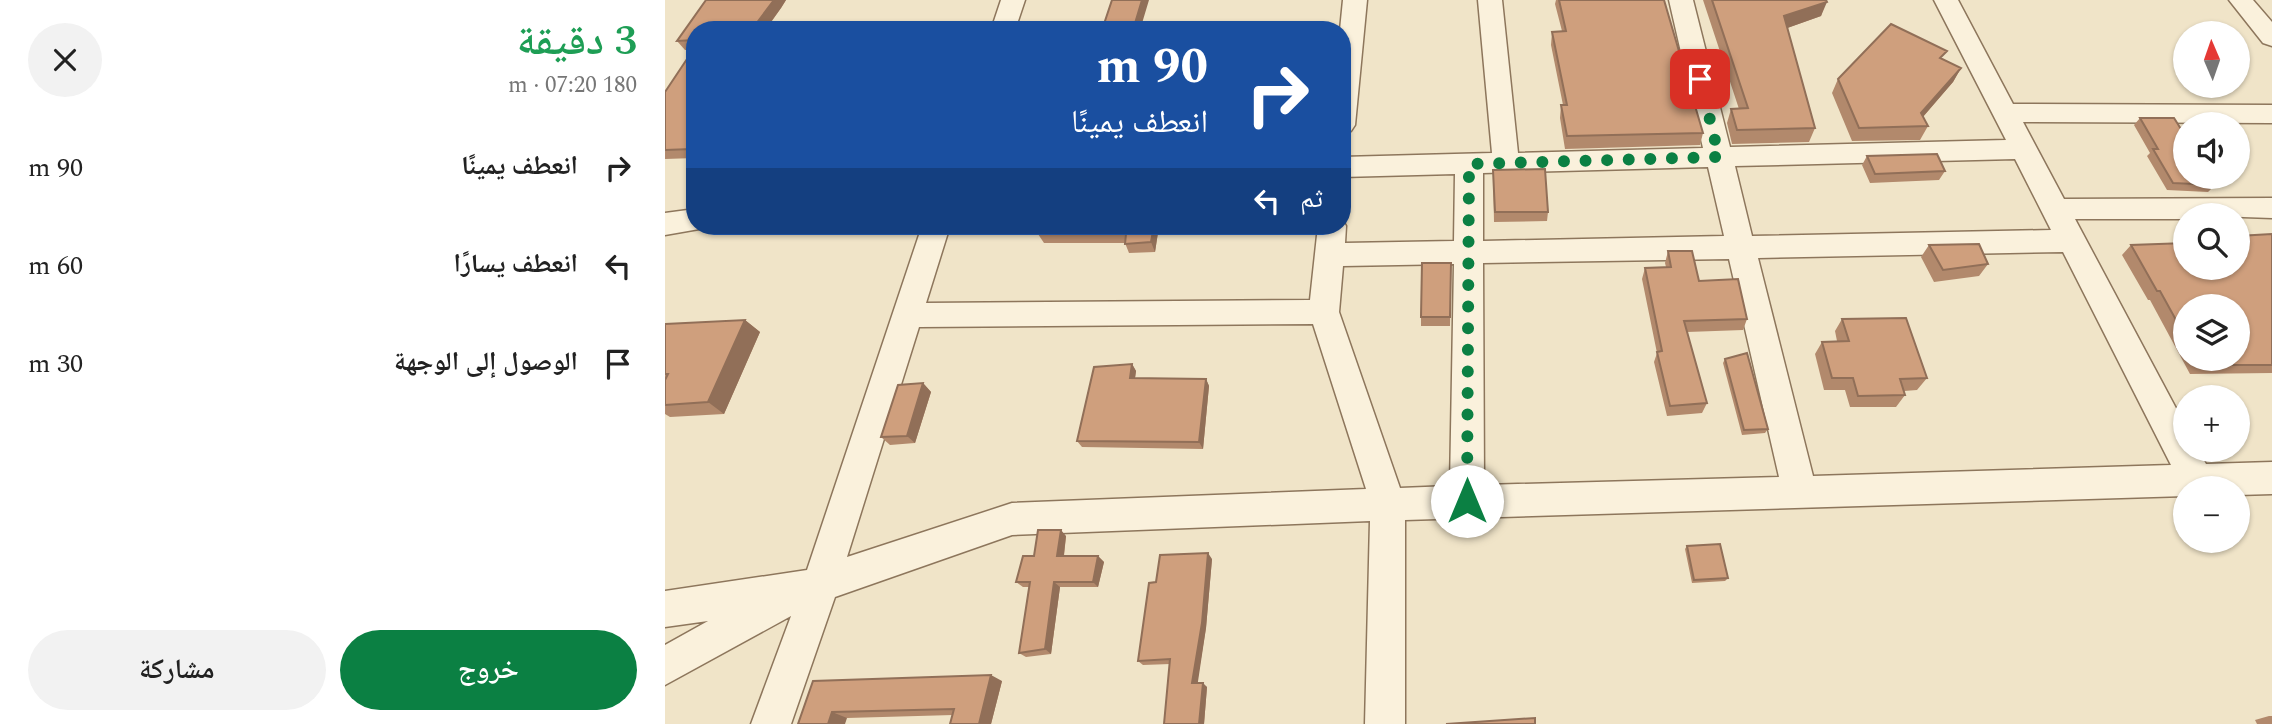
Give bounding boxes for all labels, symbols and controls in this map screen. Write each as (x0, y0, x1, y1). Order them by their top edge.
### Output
text: 3 دقيقة (517, 10, 637, 73)
north arrow (2173, 21, 2251, 98)
map controls (2173, 21, 2250, 553)
button: close (28, 23, 102, 97)
text: 90 m (1097, 30, 1208, 105)
icon: right (1232, 49, 1323, 140)
pin (1670, 49, 1730, 109)
icon: arrive (1681, 60, 1719, 98)
text: 180 m · 07:20 (508, 68, 637, 103)
text: انعطف يمينًا (1071, 98, 1208, 147)
button: sound (2173, 112, 2250, 189)
text: انعطف يمينًا (461, 146, 578, 186)
text: 90 m (28, 148, 83, 188)
icon: right (599, 149, 637, 187)
text: ثم (1300, 179, 1323, 219)
icon: left (1248, 182, 1286, 220)
button: search (2173, 203, 2250, 280)
text: انعطف يسارًا (454, 244, 578, 284)
text: 60 m (28, 246, 83, 286)
icon: left (599, 247, 637, 285)
button: layers (2173, 294, 2250, 371)
text: الوصول إلى الوجهة (394, 342, 578, 382)
text: 30 m (28, 344, 83, 384)
icon: arrive (599, 345, 637, 383)
button: + (2173, 385, 2250, 462)
position arrow (1430, 464, 1504, 538)
button: − (2173, 476, 2250, 553)
button: مشاركة (28, 630, 326, 710)
button: خروج (340, 630, 637, 710)

